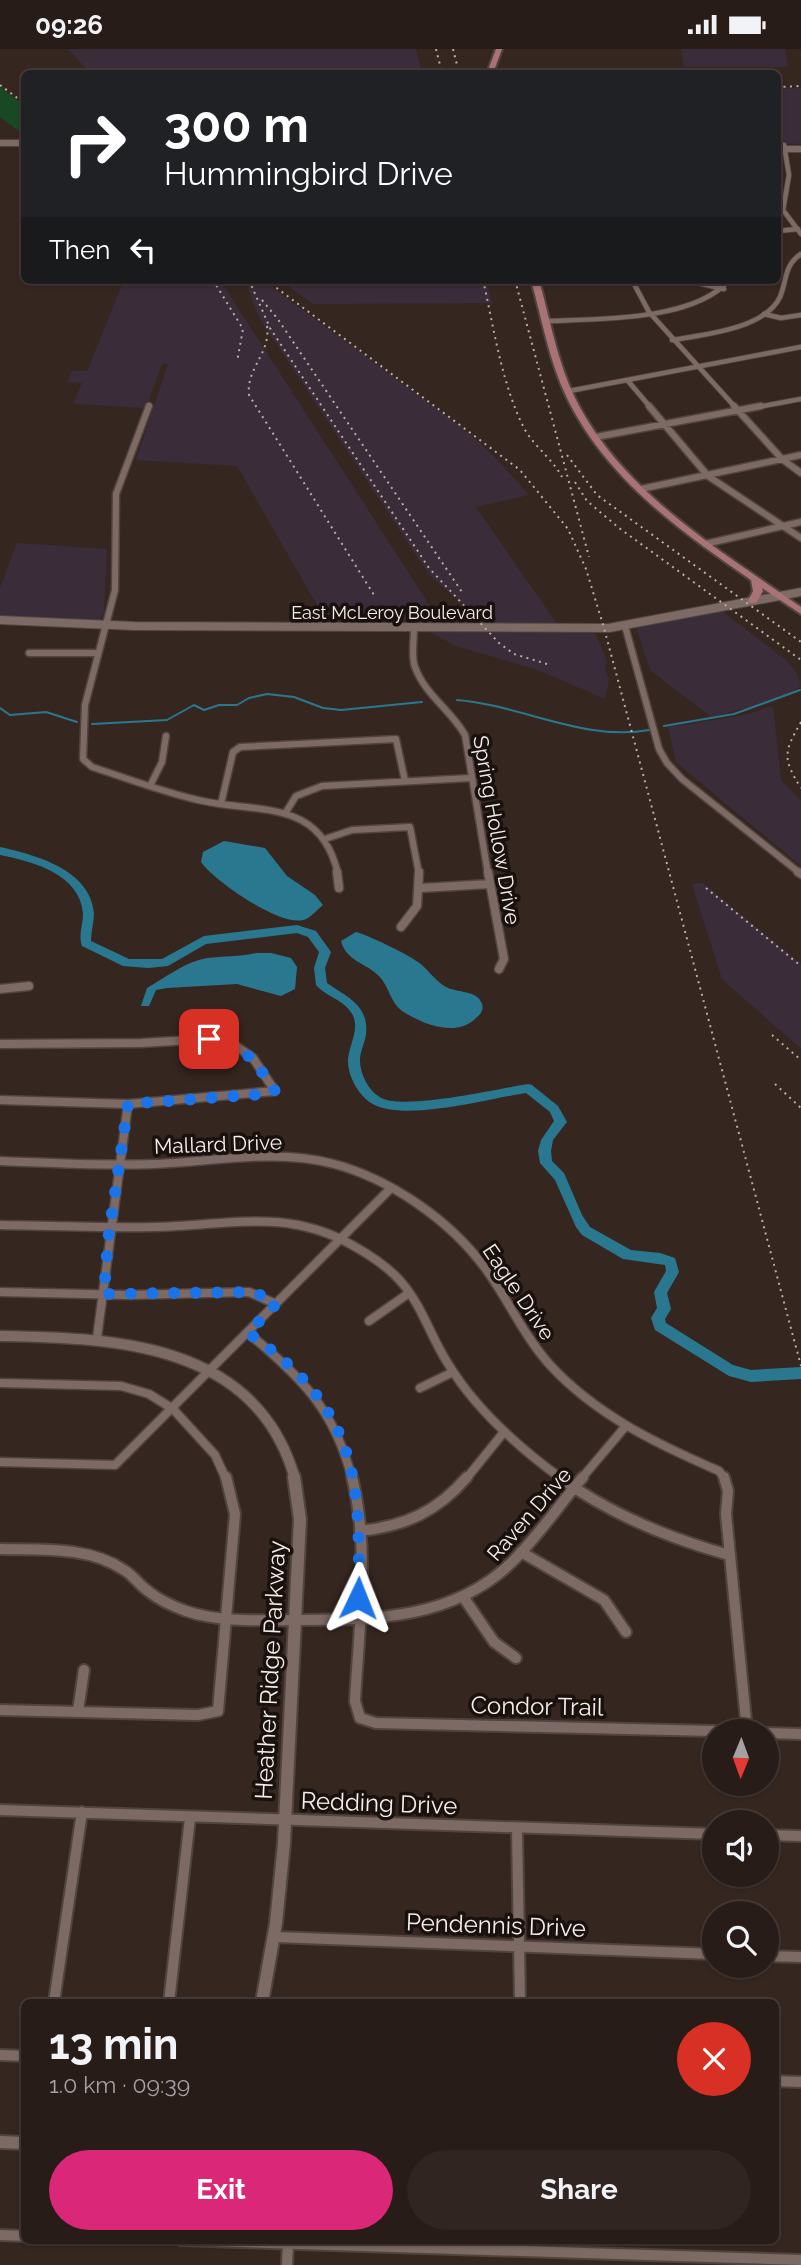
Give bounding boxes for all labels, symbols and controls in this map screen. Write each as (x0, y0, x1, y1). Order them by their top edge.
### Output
text: 09:26 (35, 10, 103, 40)
text: 300 m (164, 96, 309, 153)
icon: right (49, 98, 140, 189)
text: Hummingbird Drive (164, 155, 453, 192)
icon: left (124, 231, 162, 269)
text: Then (49, 235, 110, 265)
street label: East McLeroy Boulevard (291, 602, 493, 623)
street label: Spring Hollow Drive (468, 734, 526, 926)
pin (179, 1009, 239, 1069)
icon: arrive (190, 1020, 228, 1058)
street label: Mallard Drive (153, 1129, 283, 1159)
street label: Eagle Drive (478, 1239, 560, 1345)
street label: Raven Drive (482, 1462, 576, 1566)
street label: Heather Ridge Parkway (249, 1540, 291, 1800)
position arrow (321, 1561, 395, 1635)
street label: Condor Trail (470, 1690, 604, 1722)
north arrow (702, 1719, 779, 1795)
map controls (702, 1719, 779, 1978)
street label: Redding Drive (300, 1786, 458, 1820)
button: sound (702, 1810, 779, 1887)
button: search (702, 1901, 779, 1978)
street label: Pendennis Drive (406, 1907, 586, 1943)
text: 13 min (49, 2020, 178, 2069)
button: close (677, 2022, 751, 2096)
text: 1.0 km · 09:39 (49, 2071, 190, 2098)
button: Exit (49, 2150, 393, 2230)
button: Share (407, 2150, 751, 2230)

